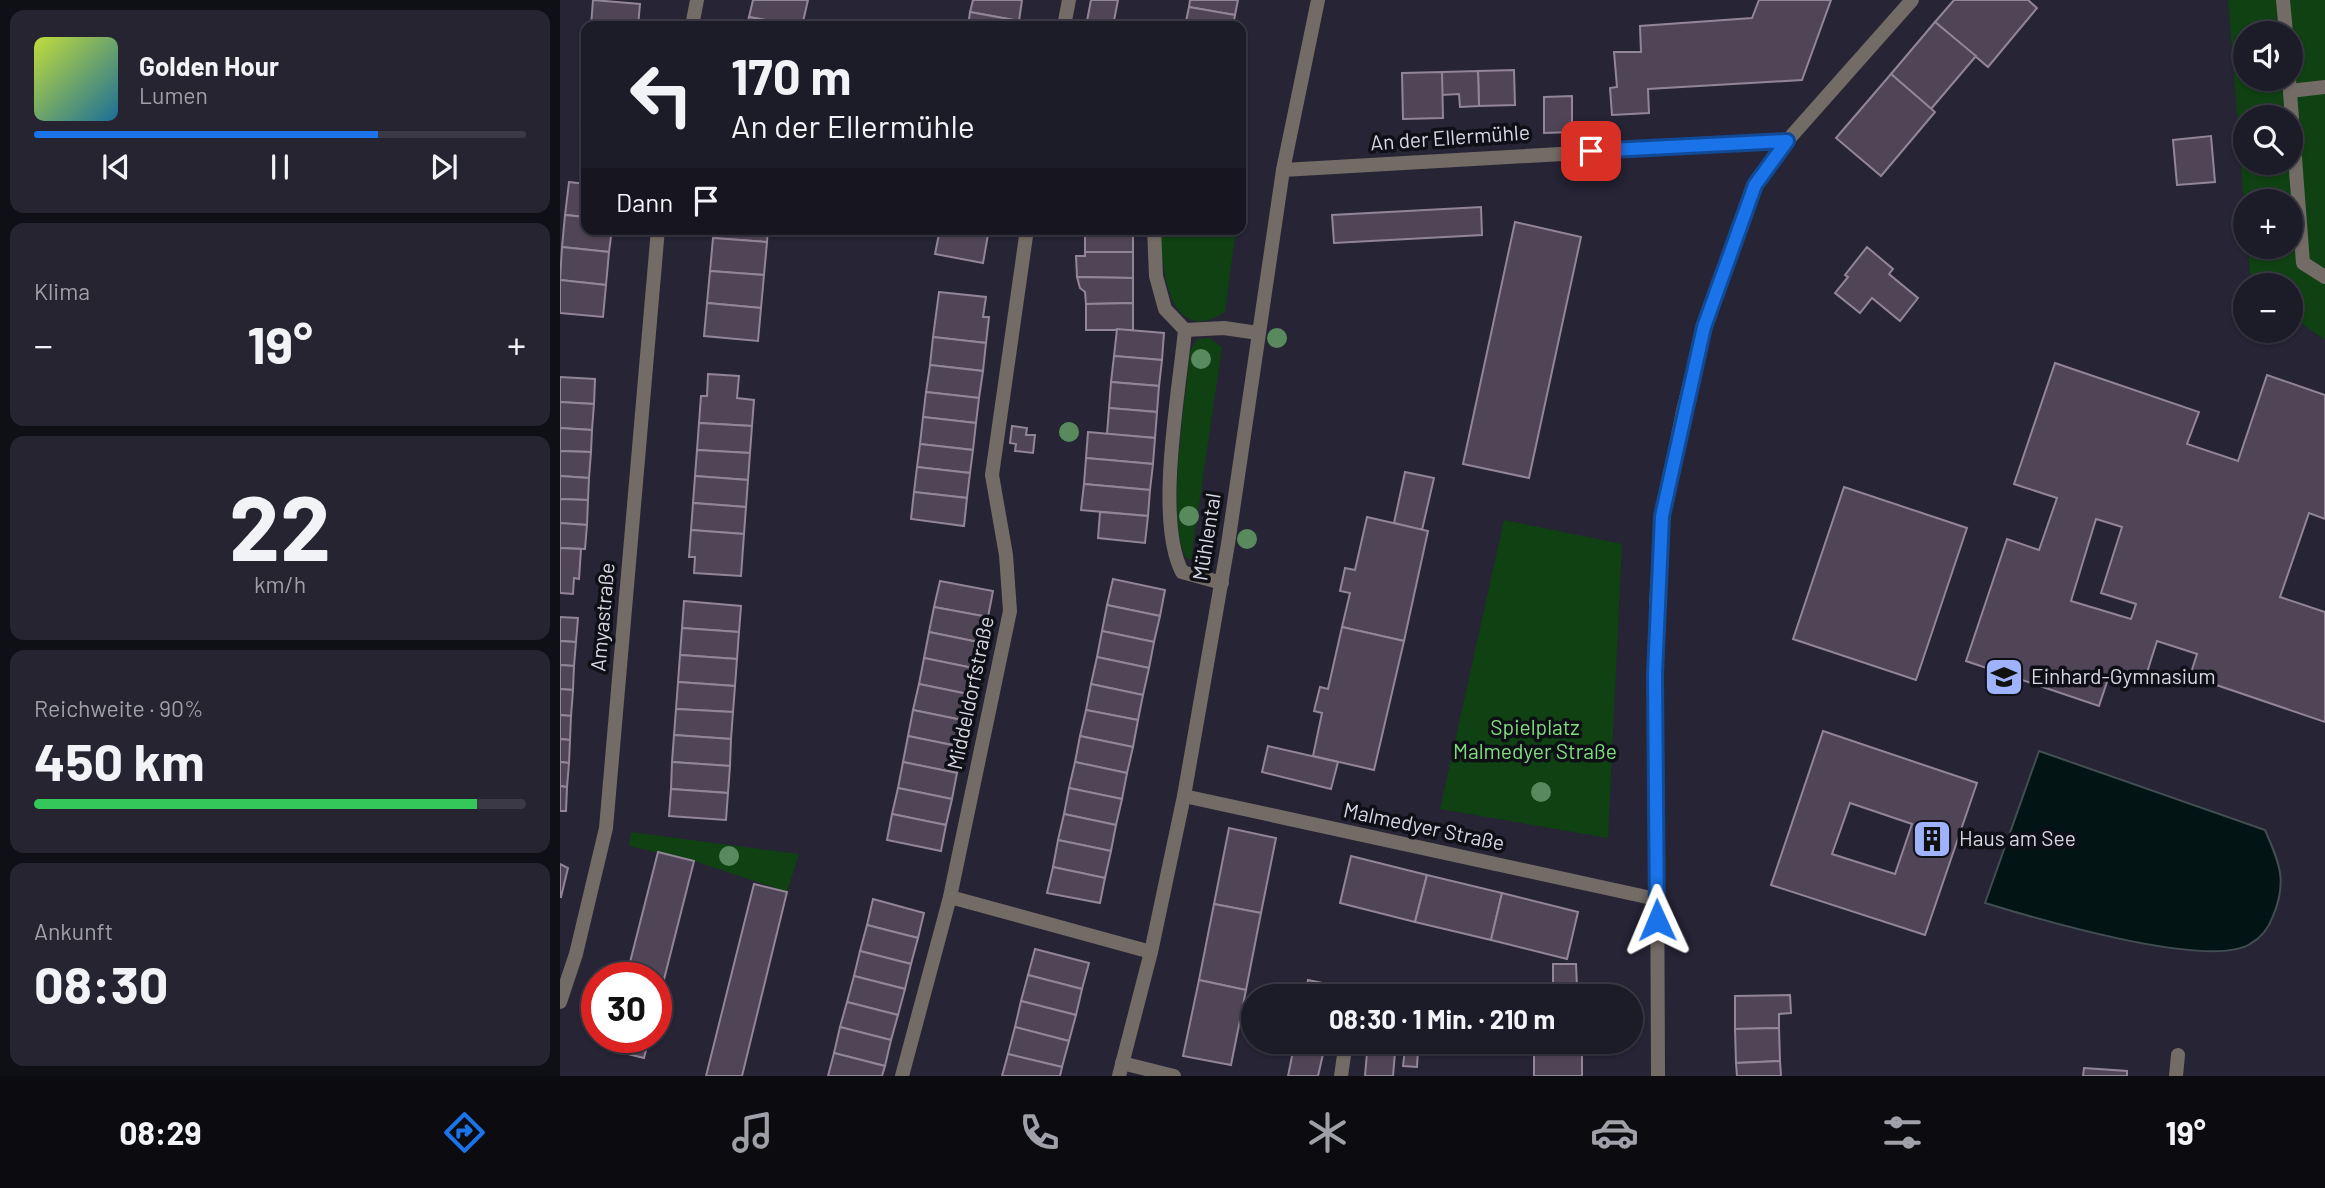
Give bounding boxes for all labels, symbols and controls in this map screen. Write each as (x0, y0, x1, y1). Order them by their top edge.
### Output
map controls (2233, 21, 2303, 343)
button: sound (2233, 21, 2303, 91)
text: 170 m (731, 46, 851, 105)
icon: left (616, 49, 707, 140)
text: Golden Hour (139, 50, 279, 81)
text: Lumen (139, 81, 208, 109)
button: search (2233, 105, 2303, 175)
text: An der Ellermühle (731, 106, 975, 144)
street label: An der Ellermühle (1369, 118, 1531, 155)
pin (1561, 121, 1621, 181)
icon: arrive (1572, 132, 1610, 170)
icon: previous (97, 148, 135, 186)
icon: pause (261, 148, 299, 186)
icon: next (425, 148, 463, 186)
icon: arrive (687, 182, 725, 220)
text: Dann (616, 186, 673, 217)
button: + (2233, 189, 2303, 259)
button: − (2233, 273, 2303, 343)
text: Klima (34, 277, 90, 305)
text: 19° (247, 312, 313, 374)
text: − (34, 321, 53, 367)
text: + (507, 321, 526, 367)
text: 22 (229, 470, 331, 579)
street label: Mühlental (1186, 491, 1225, 582)
street label: Amyastraße (584, 561, 619, 672)
text: km/h (254, 570, 306, 598)
street label: Middeldorfstraße (941, 614, 998, 772)
school or university icon: Einhard-Gymnasium (1983, 656, 2025, 698)
place label: Einhard-Gymnasium (2031, 663, 2216, 688)
text: Reichweite · 90% (34, 694, 203, 722)
park label: Spielplatz Malmedyer Straße (1453, 714, 1617, 763)
text: 450 km (34, 729, 205, 791)
street label: Malmedyer Straße (1342, 796, 1507, 855)
building icon: Haus am See (1911, 818, 1953, 860)
place label: Haus am See (1959, 825, 2076, 850)
position arrow (1620, 883, 1694, 957)
text: Ankunft (34, 917, 113, 945)
text: 08:30 (34, 952, 168, 1014)
speed limit sign: 30 (581, 962, 672, 1053)
text: 08:30 · 1 Min. · 210 m (1329, 1003, 1555, 1034)
icon: directions (440, 1108, 489, 1157)
icon: music (728, 1108, 777, 1157)
icon: phone (1015, 1108, 1064, 1157)
icon: climate (1303, 1108, 1352, 1157)
icon: car (1590, 1108, 1639, 1157)
icon: filters (1878, 1108, 1927, 1157)
text: 08:29 (119, 1113, 201, 1151)
text: 19° (2165, 1113, 2206, 1151)

